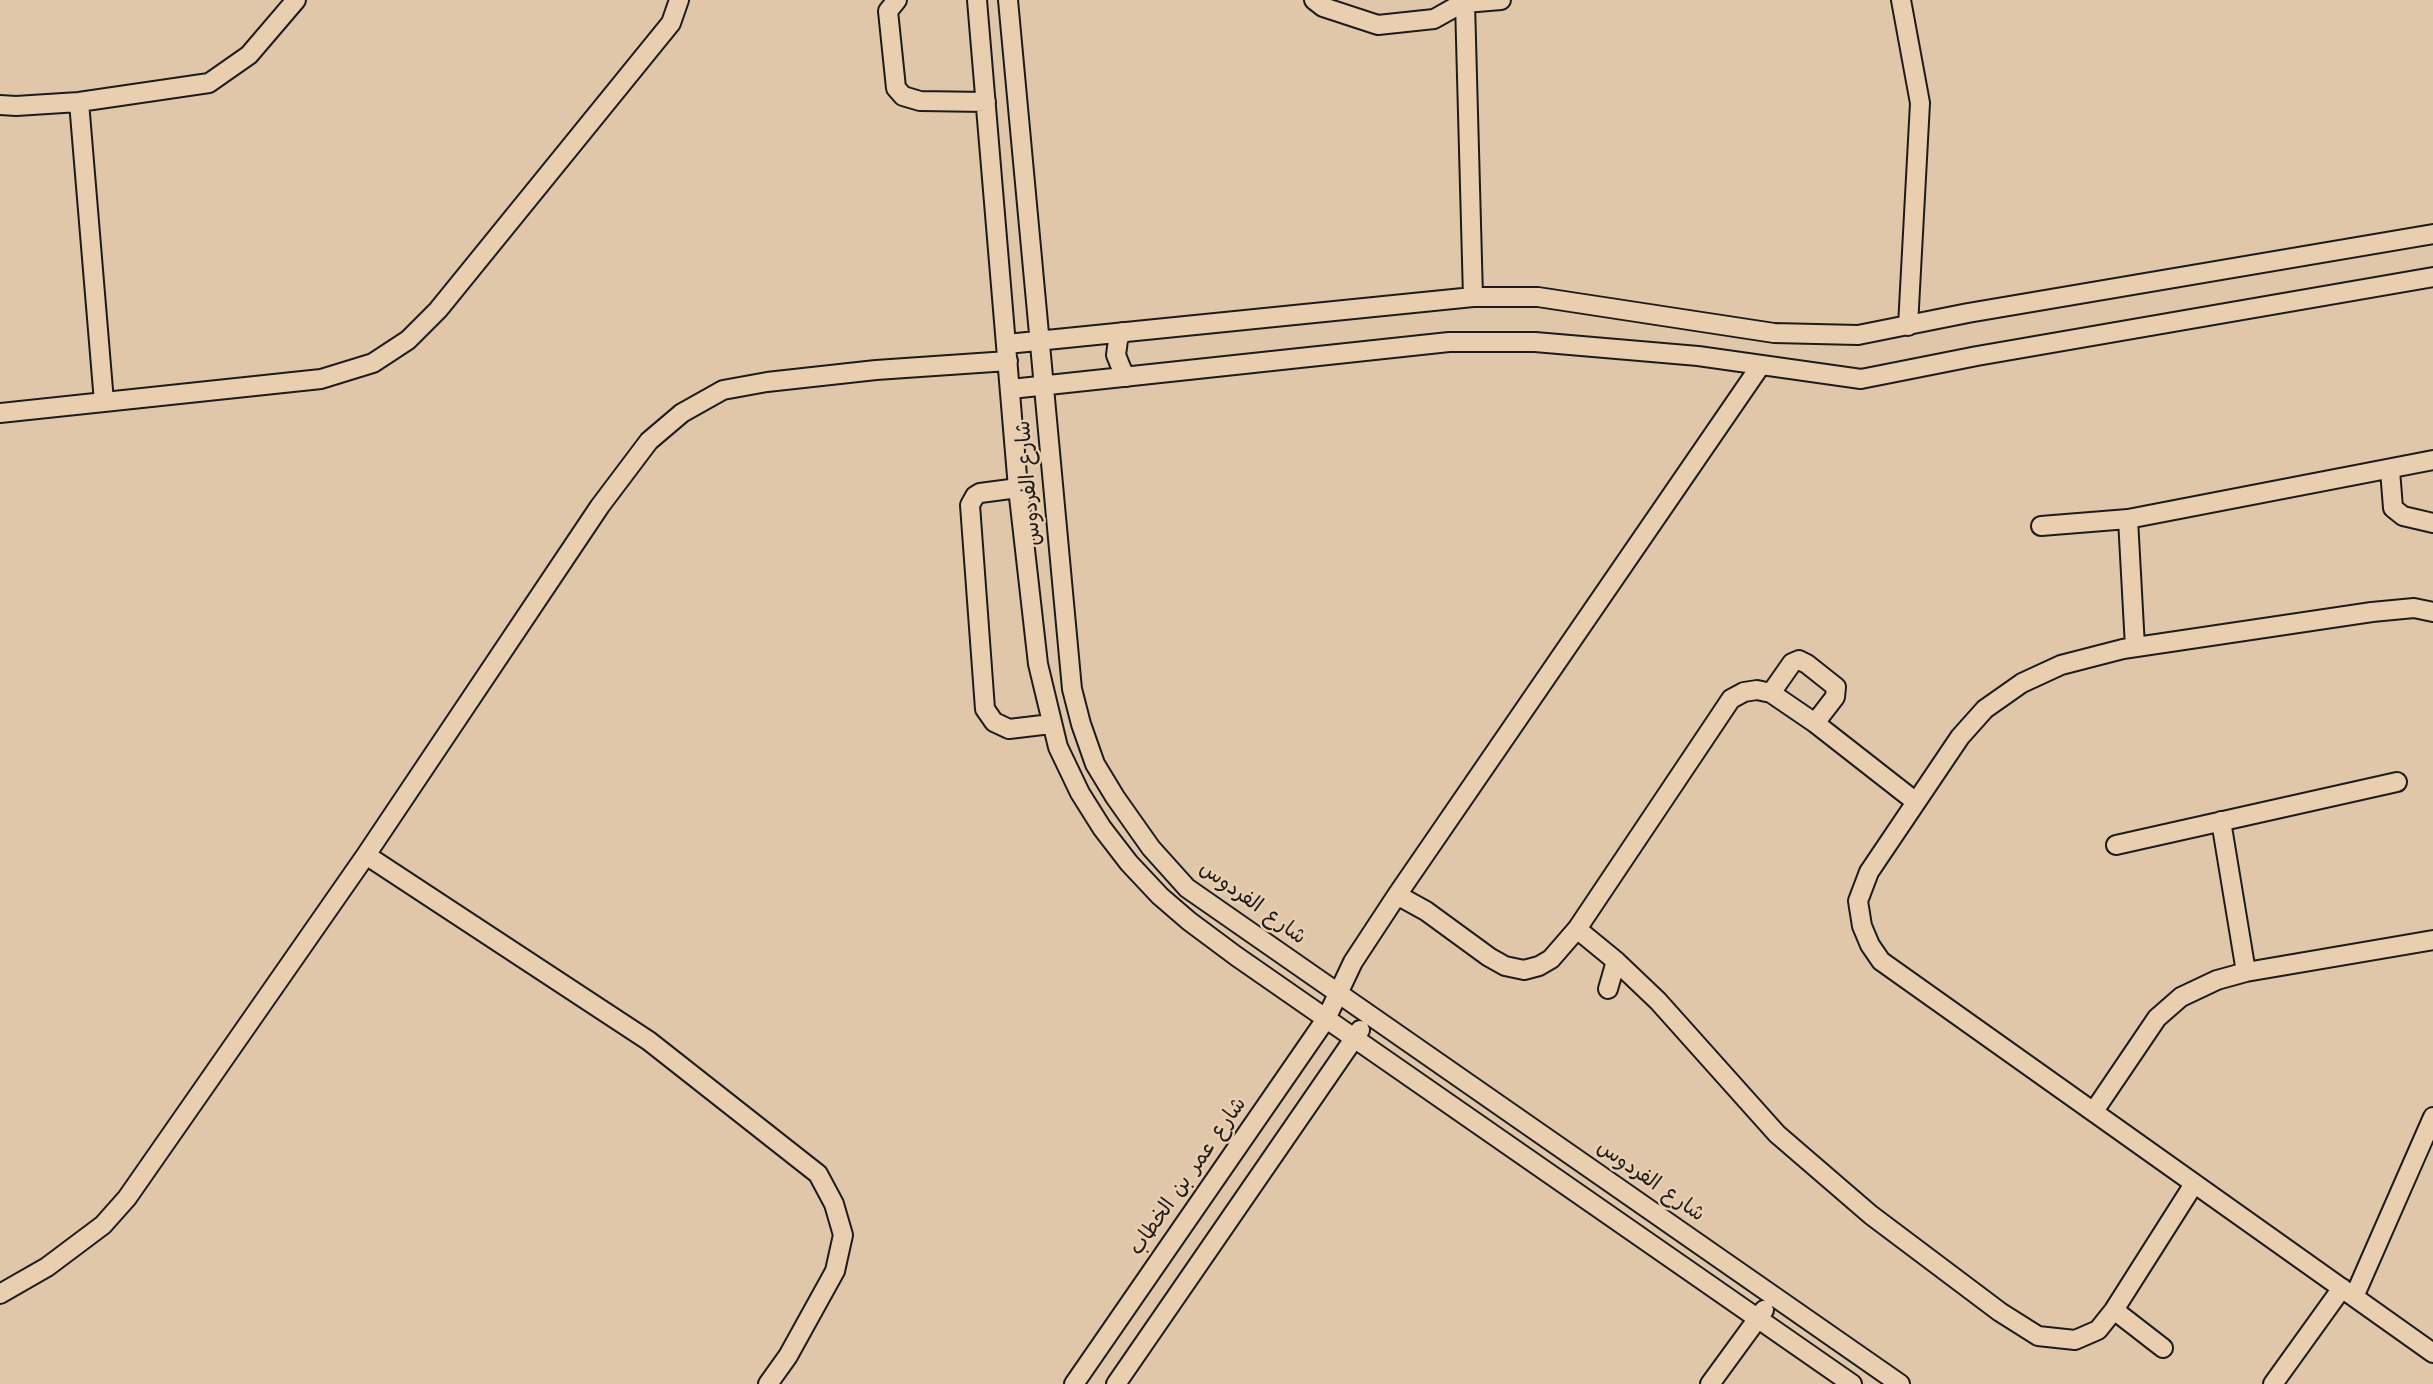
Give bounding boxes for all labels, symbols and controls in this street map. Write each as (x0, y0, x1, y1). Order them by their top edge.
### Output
street label: شارع الفردوس (1012, 419, 1048, 547)
street label: شارع الفردوس (1194, 857, 1310, 951)
street label: شارع عمر بن الخطاب (1125, 1093, 1253, 1261)
street label: شارع الفردوس (1591, 1136, 1709, 1228)

